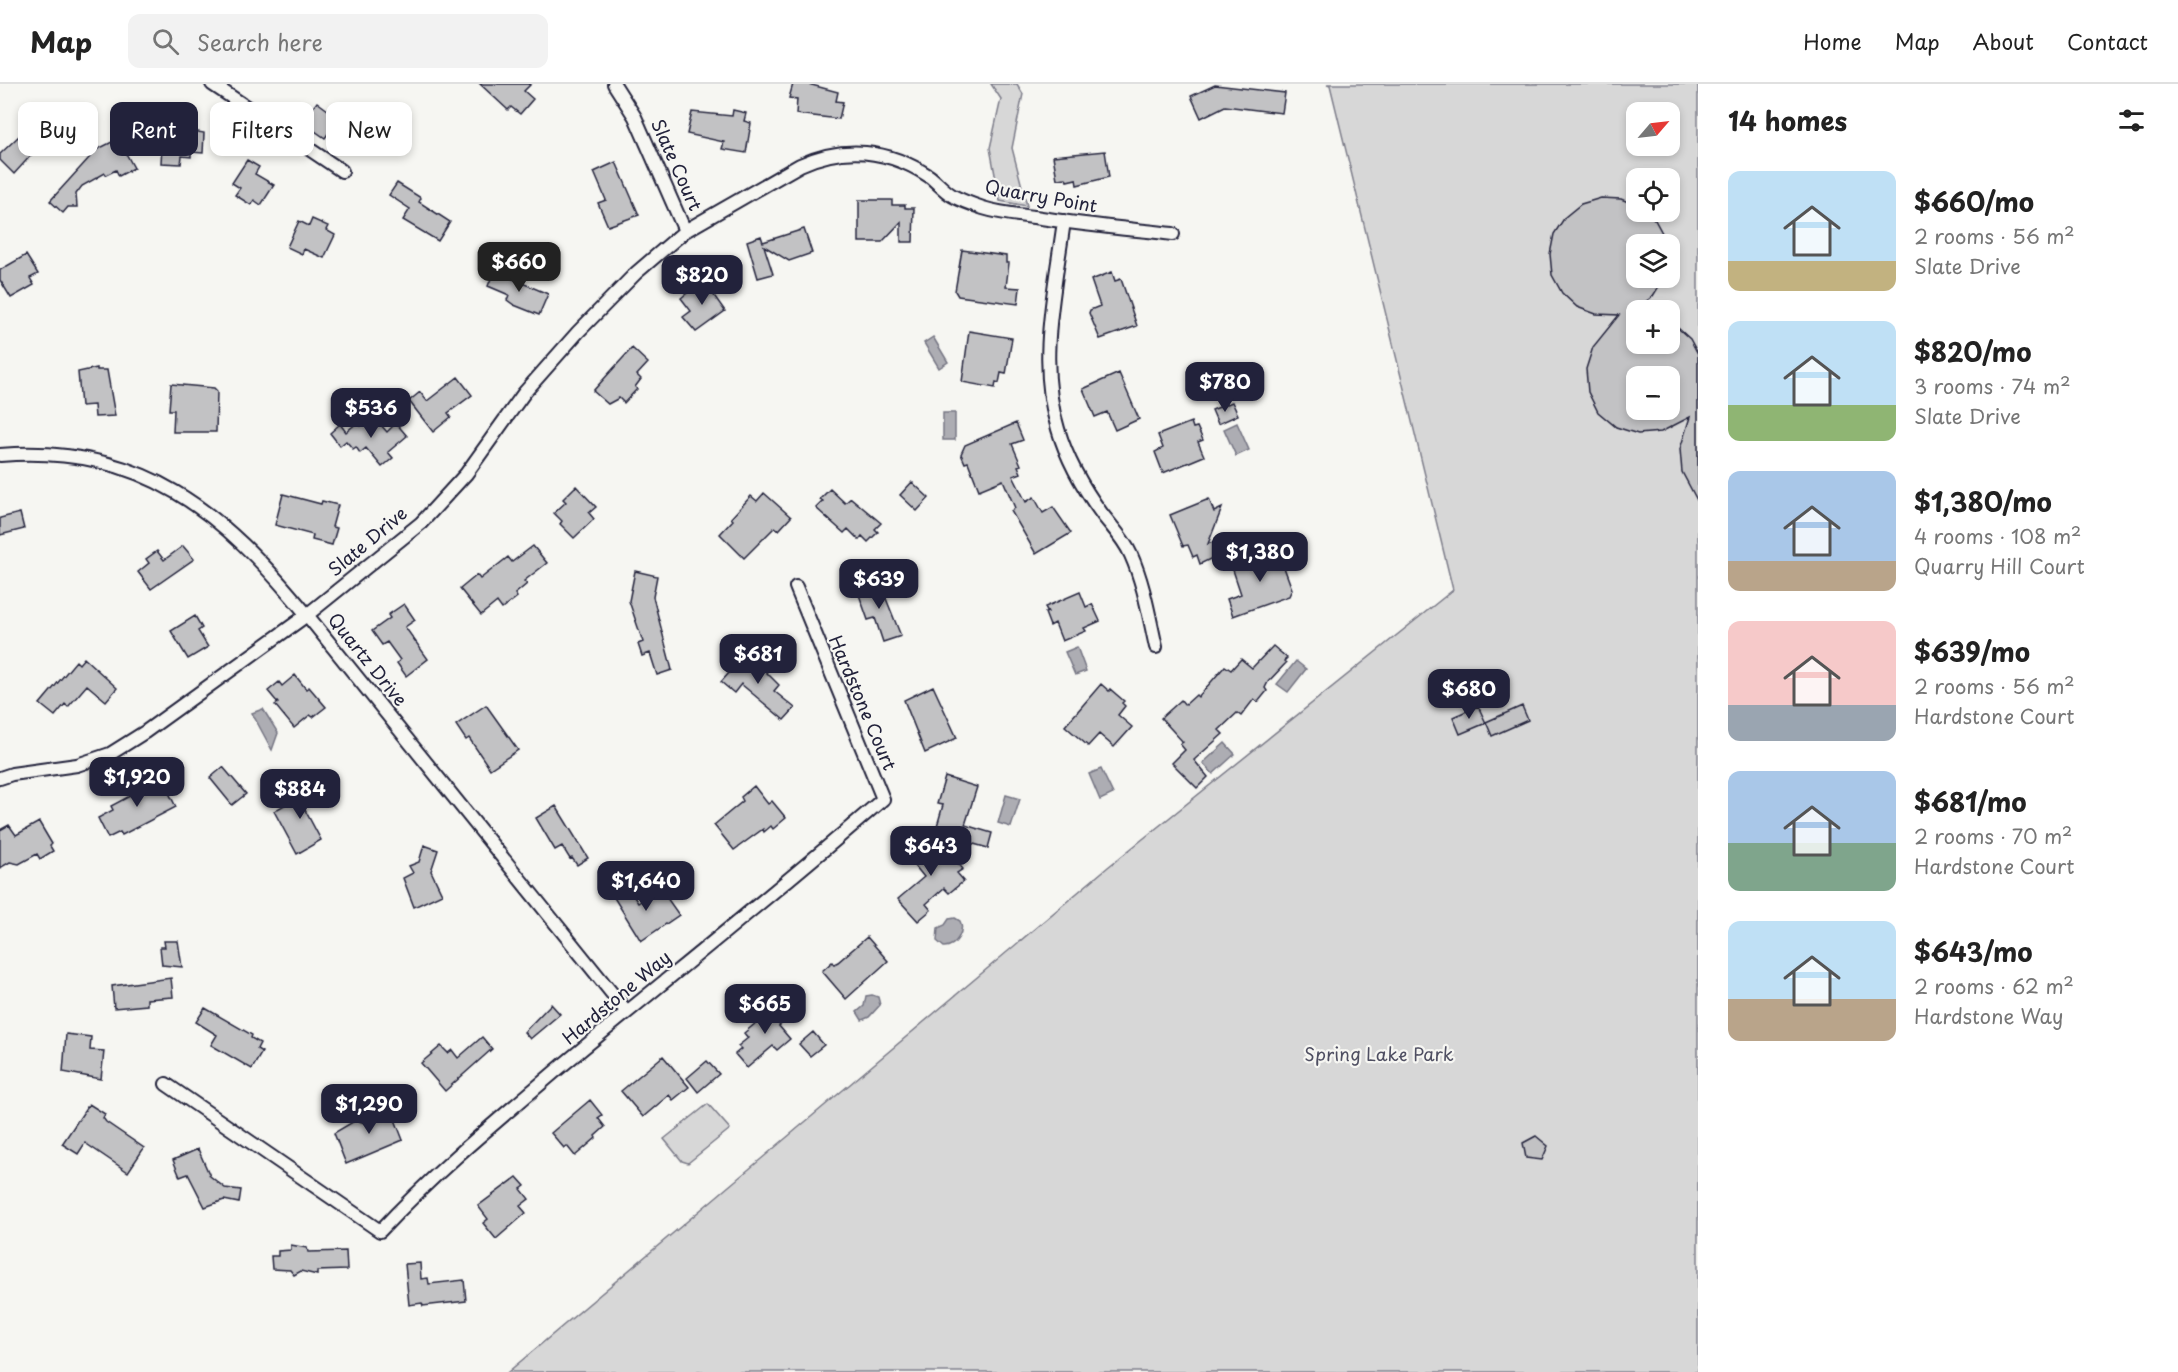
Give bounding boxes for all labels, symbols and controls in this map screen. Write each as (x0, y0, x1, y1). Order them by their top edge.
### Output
search box (128, 14, 548, 68)
text: Map (30, 20, 92, 63)
icon: search (149, 25, 182, 58)
text: Search here (197, 25, 323, 58)
text: Home (1803, 25, 1862, 57)
text: Map (1895, 25, 1940, 57)
text: About (1973, 25, 2034, 57)
text: Contact (2067, 25, 2148, 57)
text: 14 homes (1728, 101, 1847, 140)
chip: Buy (18, 102, 98, 156)
chip: Rent (110, 102, 198, 156)
chip: Filters (210, 102, 314, 156)
chip: New (326, 102, 412, 156)
north arrow (1626, 102, 1680, 156)
map controls (1626, 102, 1680, 420)
icon: filters (2115, 104, 2148, 137)
street label: Slate Court (645, 114, 710, 215)
button: locate (1626, 168, 1680, 222)
street label: Quarry Point (983, 172, 1099, 219)
text: $660/mo (1914, 182, 2034, 221)
icon: home (1776, 195, 1848, 267)
text: 2 rooms · 56 m² (1914, 221, 2075, 251)
button: layers (1626, 234, 1680, 288)
pin: $660 (483, 242, 555, 293)
text: $660 (492, 246, 546, 276)
text: Slate Drive (1914, 251, 2021, 281)
pin: $820 (666, 255, 738, 306)
text: $820 (676, 259, 728, 289)
button: + (1626, 300, 1680, 354)
text: $820/mo (1914, 332, 2031, 371)
icon: home (1776, 345, 1848, 417)
pin: $780 (1189, 362, 1261, 413)
text: $780 (1199, 366, 1251, 396)
button: − (1626, 366, 1680, 420)
text: 3 rooms · 74 m² (1914, 371, 2071, 401)
pin: $536 (335, 388, 407, 439)
text: $536 (345, 392, 397, 422)
text: Slate Drive (1914, 401, 2021, 431)
text: $1,380/mo (1914, 482, 2052, 521)
icon: home (1776, 495, 1848, 567)
street label: Slate Drive (322, 500, 413, 582)
text: 4 rooms · 108 m² (1914, 521, 2081, 551)
pin: $1,380 (1211, 532, 1309, 583)
text: $1,380 (1226, 536, 1294, 566)
text: Quarry Hill Court (1914, 551, 2085, 581)
pin: $639 (843, 559, 915, 610)
text: $639 (853, 563, 905, 593)
street label: Quartz Drive (322, 607, 414, 712)
street label: Hardstone Court (823, 631, 904, 774)
text: $639/mo (1914, 632, 2030, 671)
pin: $681 (722, 634, 794, 685)
text: $681 (734, 638, 782, 668)
icon: home (1776, 645, 1848, 717)
pin: $680 (1433, 669, 1505, 720)
text: 2 rooms · 56 m² (1914, 671, 2075, 701)
text: $680 (1442, 673, 1496, 703)
text: Hardstone Court (1914, 701, 2074, 731)
pin: $1,920 (88, 757, 186, 808)
text: $1,920 (103, 761, 171, 791)
pin: $884 (264, 769, 336, 820)
text: $884 (274, 773, 326, 803)
text: $681/mo (1914, 782, 2027, 821)
icon: home (1776, 795, 1848, 867)
text: 2 rooms · 70 m² (1914, 821, 2072, 851)
pin: $643 (895, 826, 967, 877)
text: $643 (904, 830, 958, 860)
text: Hardstone Court (1914, 851, 2074, 881)
pin: $1,640 (597, 861, 695, 912)
text: $1,640 (611, 865, 681, 895)
text: $643/mo (1914, 932, 2033, 971)
street label: Hardstone Way (556, 943, 676, 1050)
icon: home (1776, 945, 1848, 1017)
text: 2 rooms · 62 m² (1914, 971, 2074, 1001)
pin: $665 (729, 984, 801, 1035)
text: $665 (739, 988, 791, 1018)
text: Hardstone Way (1914, 1001, 2063, 1031)
park label: Spring Lake Park (1304, 1040, 1454, 1067)
pin: $1,290 (320, 1084, 418, 1135)
text: $1,290 (335, 1088, 403, 1118)

